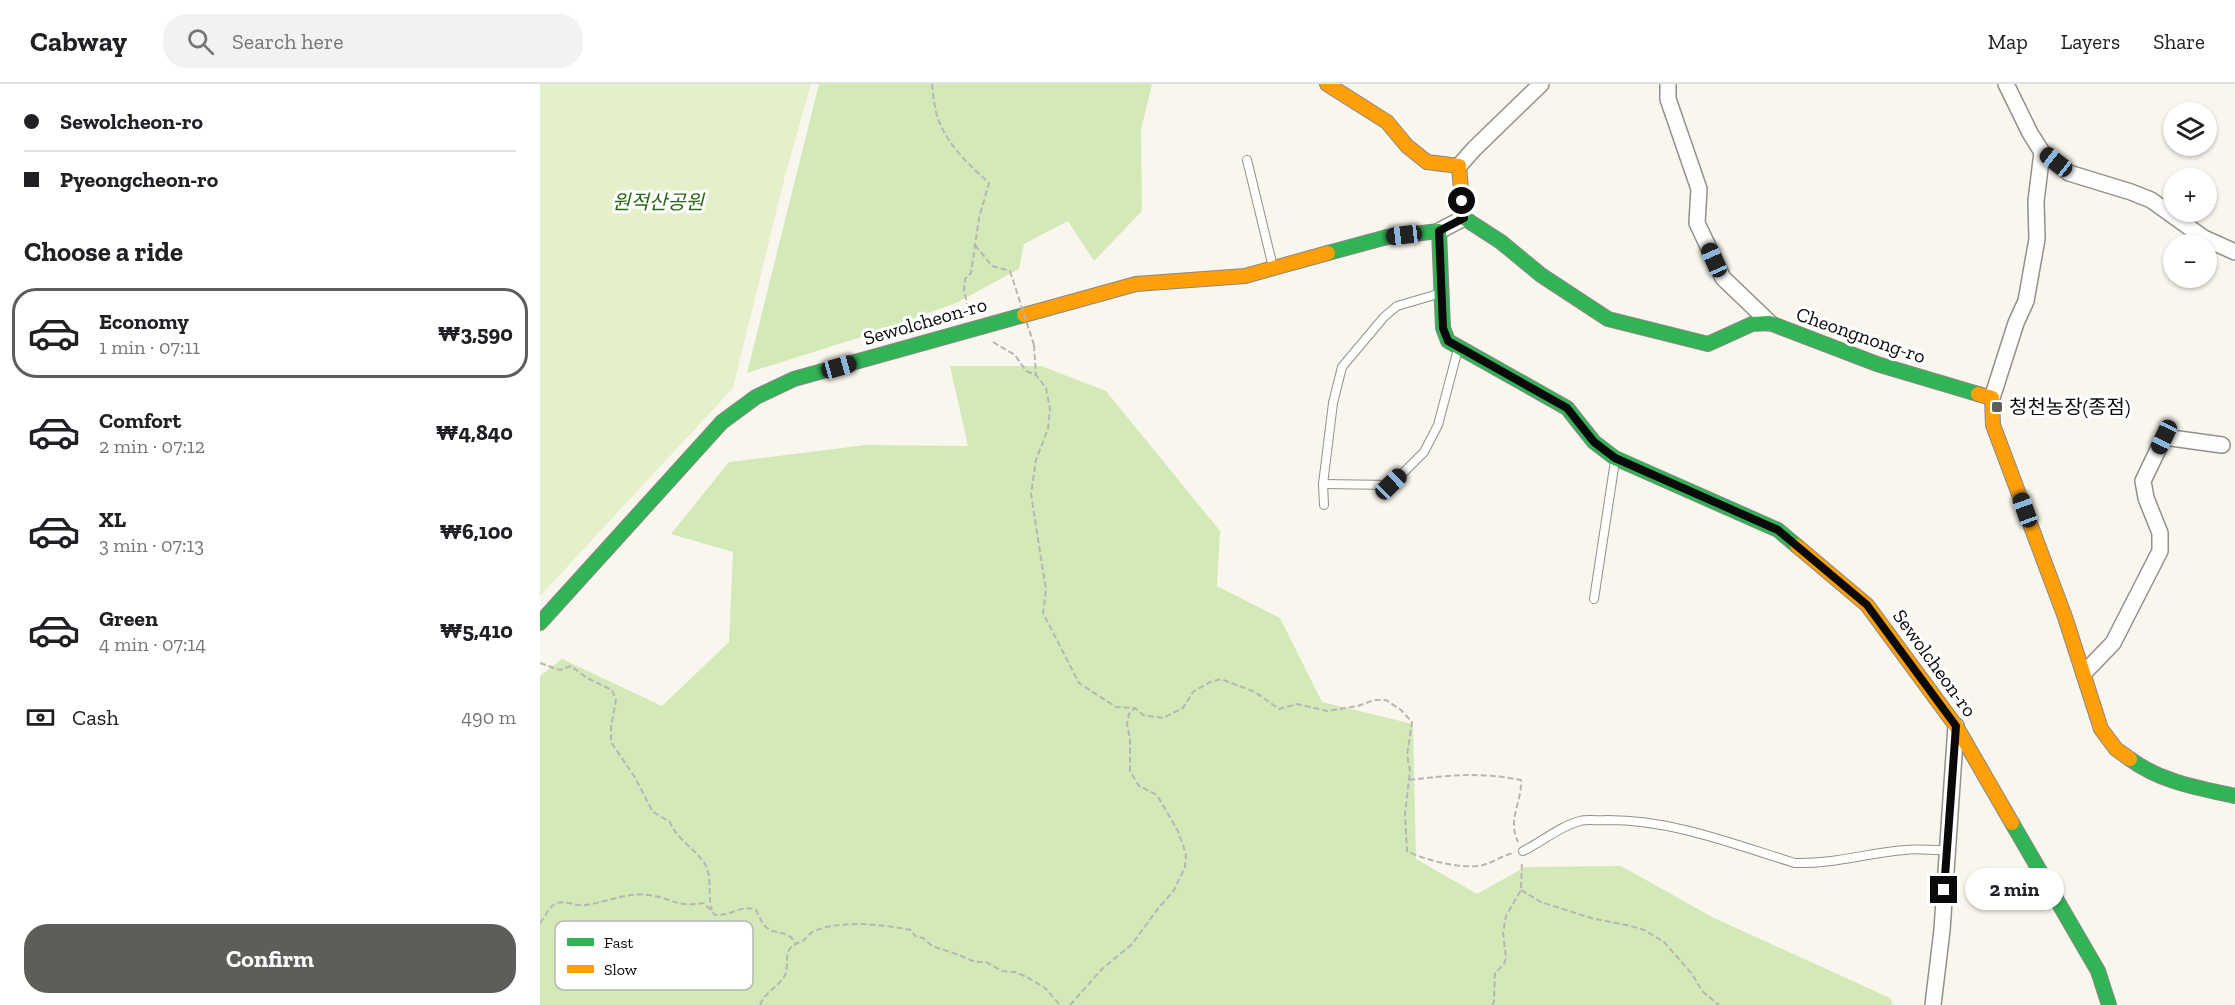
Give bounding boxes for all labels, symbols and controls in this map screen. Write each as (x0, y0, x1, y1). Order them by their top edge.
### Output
search box (163, 14, 583, 68)
text: Cabway (30, 25, 127, 58)
icon: search (184, 25, 217, 58)
text: Search here (232, 28, 344, 55)
text: Map (1988, 29, 2028, 54)
text: Layers (2061, 29, 2120, 54)
text: Share (2153, 29, 2205, 54)
map controls (2163, 102, 2217, 288)
button: layers (2163, 102, 2217, 156)
text: Sewolcheon-ro (60, 108, 203, 135)
car (2036, 144, 2076, 180)
text: Pyeongcheon-ro (60, 166, 218, 193)
button: + (2163, 168, 2217, 222)
route start (1448, 187, 1475, 214)
park label: 원적산공원 (612, 190, 706, 214)
car (1385, 224, 1423, 246)
button: − (2163, 234, 2217, 288)
text: Choose a ride (24, 236, 183, 268)
car (1698, 240, 1730, 280)
street label: Sewolcheon-ro (861, 292, 989, 350)
street label: Cheongnong-ro (1793, 302, 1929, 368)
icon: car (27, 306, 81, 360)
text: Economy (99, 308, 189, 335)
text: ₩3,590 (438, 320, 513, 347)
text: 1 min · 07:11 (99, 335, 200, 359)
car (819, 353, 859, 381)
place label: 청천농장(종점) (2009, 395, 2130, 419)
marker: 청천농장(종점) (1990, 400, 2004, 414)
icon: car (27, 405, 81, 459)
text: Comfort (99, 407, 181, 434)
car (2148, 417, 2180, 457)
text: ₩4,840 (436, 419, 513, 446)
text: 2 min · 07:12 (99, 434, 205, 458)
car (1372, 465, 1410, 503)
car (2010, 490, 2040, 530)
icon: car (27, 504, 81, 558)
text: XL (99, 506, 126, 533)
text: ₩6,100 (439, 518, 513, 545)
text: 3 min · 07:13 (99, 533, 204, 557)
icon: car (27, 603, 81, 657)
text: Green (99, 605, 158, 632)
street label: Sewolcheon-ro (1888, 605, 1982, 721)
text: ₩5,410 (440, 617, 513, 644)
text: 4 min · 07:14 (99, 632, 206, 656)
icon: cash (24, 701, 57, 734)
text: Cash (72, 704, 119, 731)
text: 490 m (461, 705, 516, 729)
callout: 2 min (1965, 869, 2064, 911)
route end (1930, 876, 1957, 903)
text: 2 min (1990, 877, 2039, 901)
legend (555, 921, 753, 990)
button: Confirm (24, 924, 516, 993)
text: Fast (604, 933, 633, 952)
text: Slow (604, 960, 638, 979)

